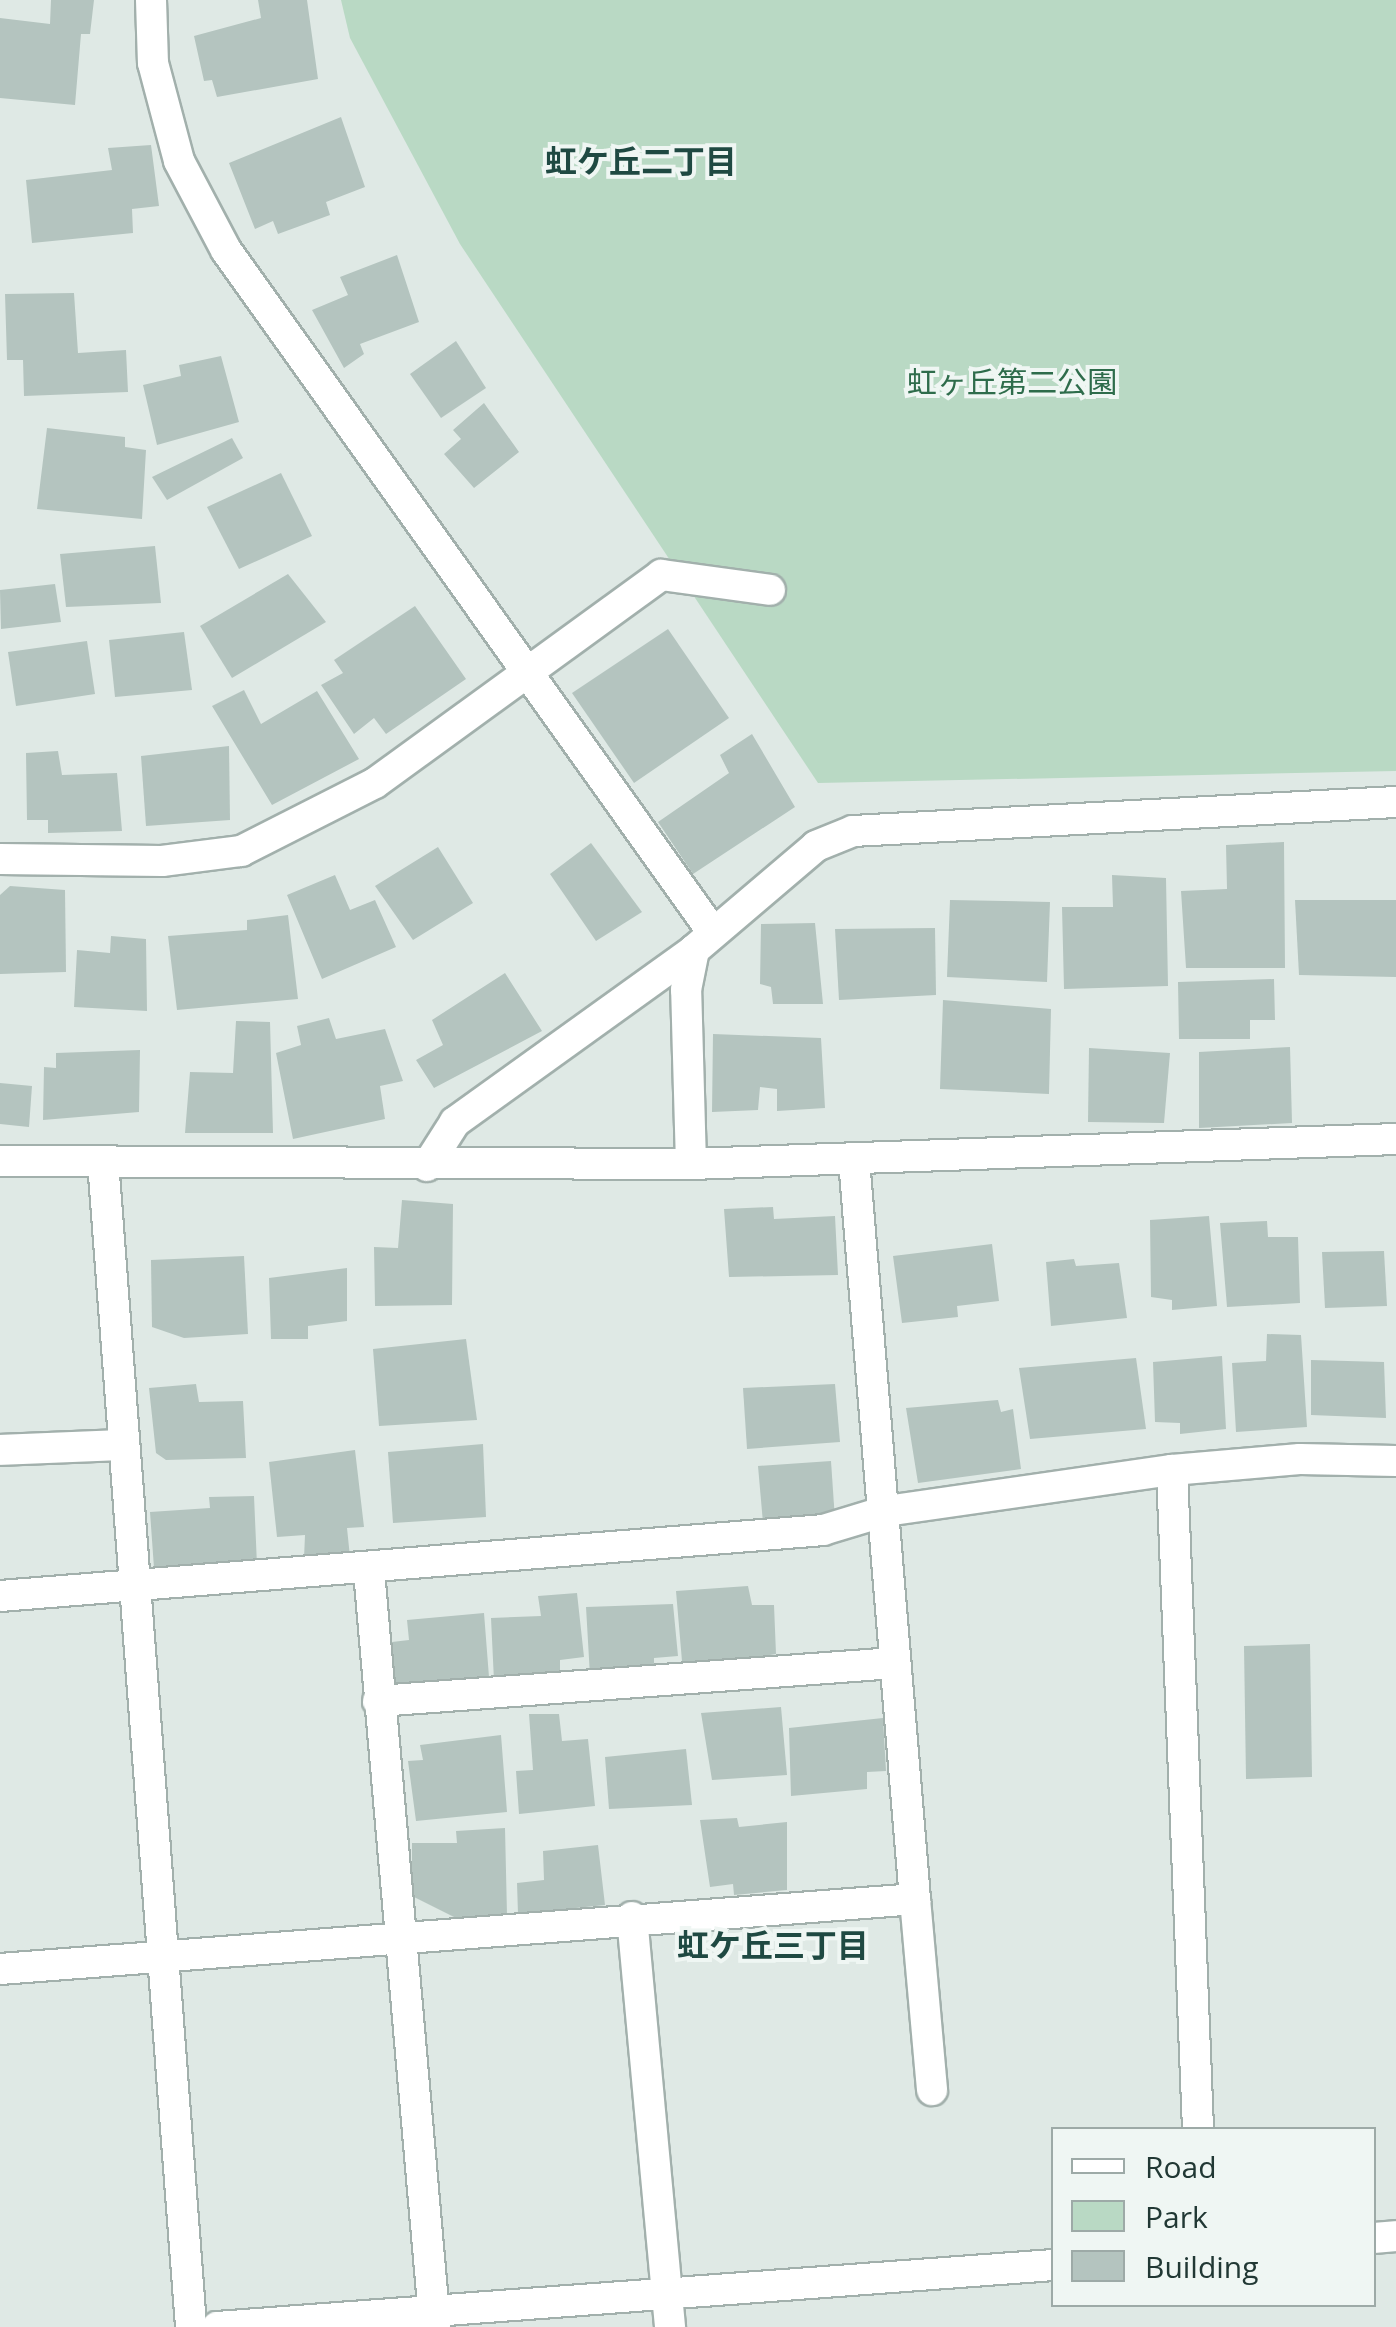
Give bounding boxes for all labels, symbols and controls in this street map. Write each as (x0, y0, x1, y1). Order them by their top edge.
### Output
district label: 虹ケ丘二丁目 (545, 142, 737, 180)
park label: 虹ヶ丘第二公園 (907, 364, 1117, 400)
district label: 虹ケ丘三丁目 (677, 1926, 869, 1964)
legend (1051, 2127, 1376, 2307)
text: Road (1145, 2146, 1217, 2187)
text: Park (1145, 2196, 1208, 2237)
text: Building (1145, 2246, 1259, 2287)

